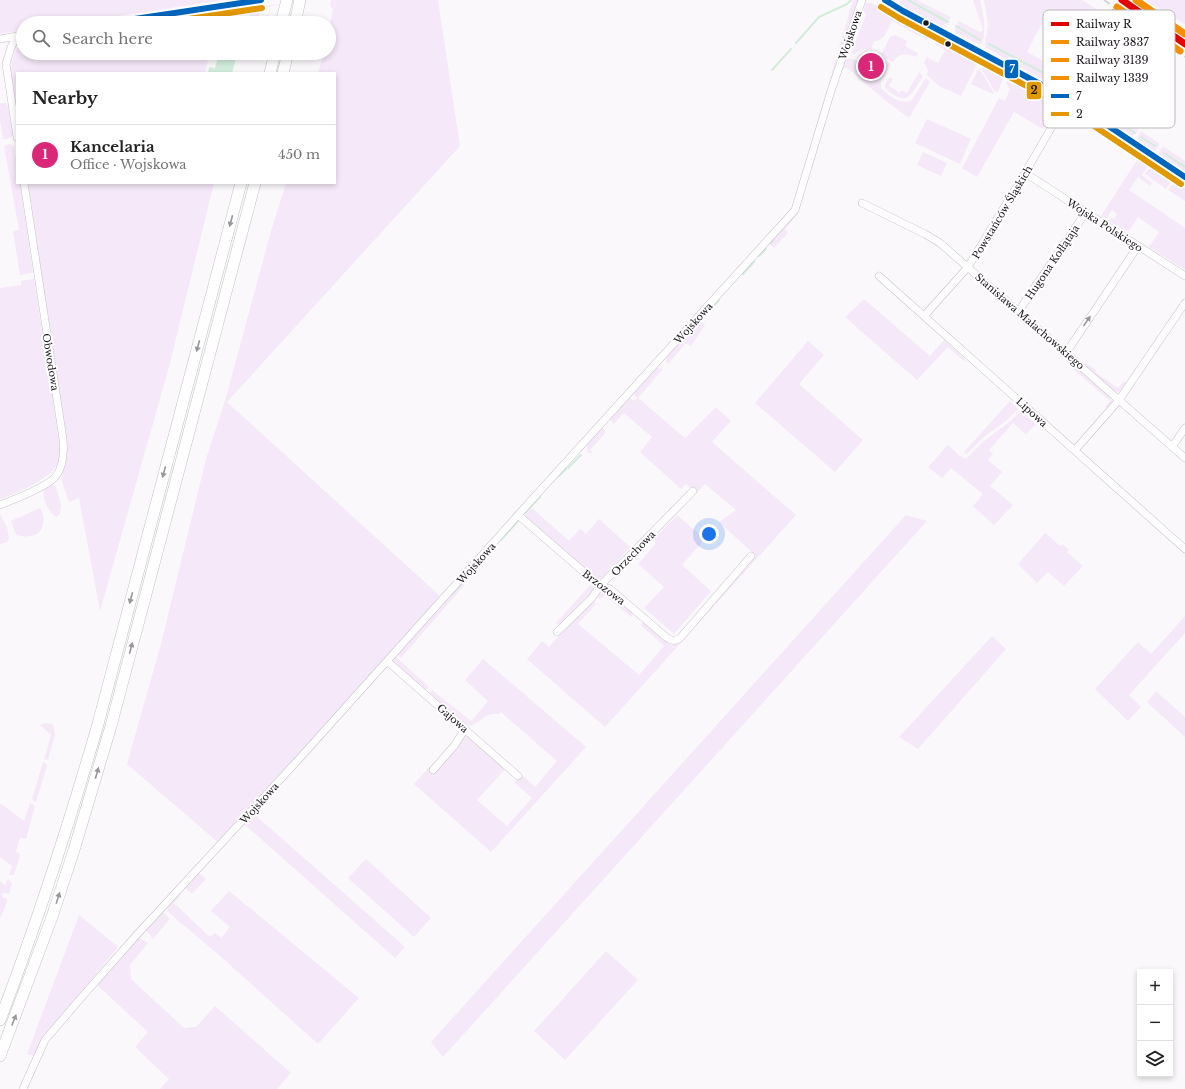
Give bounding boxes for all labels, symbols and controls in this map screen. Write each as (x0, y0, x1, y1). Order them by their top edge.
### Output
street label: Wojskowa (836, 8, 865, 62)
legend (1043, 10, 1175, 128)
search box (16, 16, 336, 60)
text: Railway R (1076, 17, 1132, 31)
unlabelled marker (921, 18, 931, 28)
icon: search (30, 27, 52, 49)
text: Search here (62, 29, 153, 48)
text: Railway 3837 (1076, 35, 1149, 49)
unlabelled marker (943, 39, 953, 49)
pin: 1 (858, 51, 884, 81)
text: Railway 3139 (1076, 53, 1149, 67)
line badge: 7 (1004, 59, 1019, 79)
text: 7 (1009, 62, 1015, 76)
text: Railway 1339 (1076, 71, 1149, 85)
line badge: 2 (1026, 81, 1042, 100)
text: 2 (1030, 83, 1038, 97)
text: Nearby (32, 88, 98, 109)
text: 7 (1076, 89, 1082, 103)
text: 2 (1076, 107, 1083, 121)
text: Kancelaria (70, 137, 155, 156)
text: 1 (42, 146, 48, 163)
text: 450 m (278, 146, 320, 163)
text: Office · Wojskowa (70, 156, 187, 173)
street label: Powstańców Śląskich (969, 163, 1035, 261)
street label: Wojska Polskiego (1063, 195, 1146, 255)
one-way arrow (228, 215, 234, 227)
street label: Hugona Kołłątaja (1023, 222, 1083, 302)
street label: Stanisława Małachowskiego (972, 270, 1087, 373)
street label: Wojskowa (671, 300, 716, 347)
one-way arrow (1083, 315, 1091, 326)
street label: Obwodowa (40, 333, 62, 392)
one-way arrow (194, 340, 200, 353)
street label: Lipowa (1013, 395, 1050, 430)
one-way arrow (161, 466, 167, 478)
your location (699, 524, 719, 544)
street label: Orzechowa (609, 528, 659, 579)
street label: Wojskowa (454, 540, 499, 587)
street label: Brzozowa (580, 567, 628, 608)
one-way arrow (128, 592, 134, 604)
one-way arrow (129, 642, 135, 654)
street label: Gajowa (434, 701, 471, 736)
one-way arrow (94, 767, 100, 779)
street label: Wojskowa (237, 780, 282, 827)
one-way arrow (55, 891, 61, 903)
map controls (1137, 969, 1173, 1077)
button: + (1137, 969, 1173, 1005)
button: − (1137, 1005, 1173, 1041)
one-way arrow (12, 1013, 18, 1025)
button: layers (1137, 1041, 1173, 1077)

